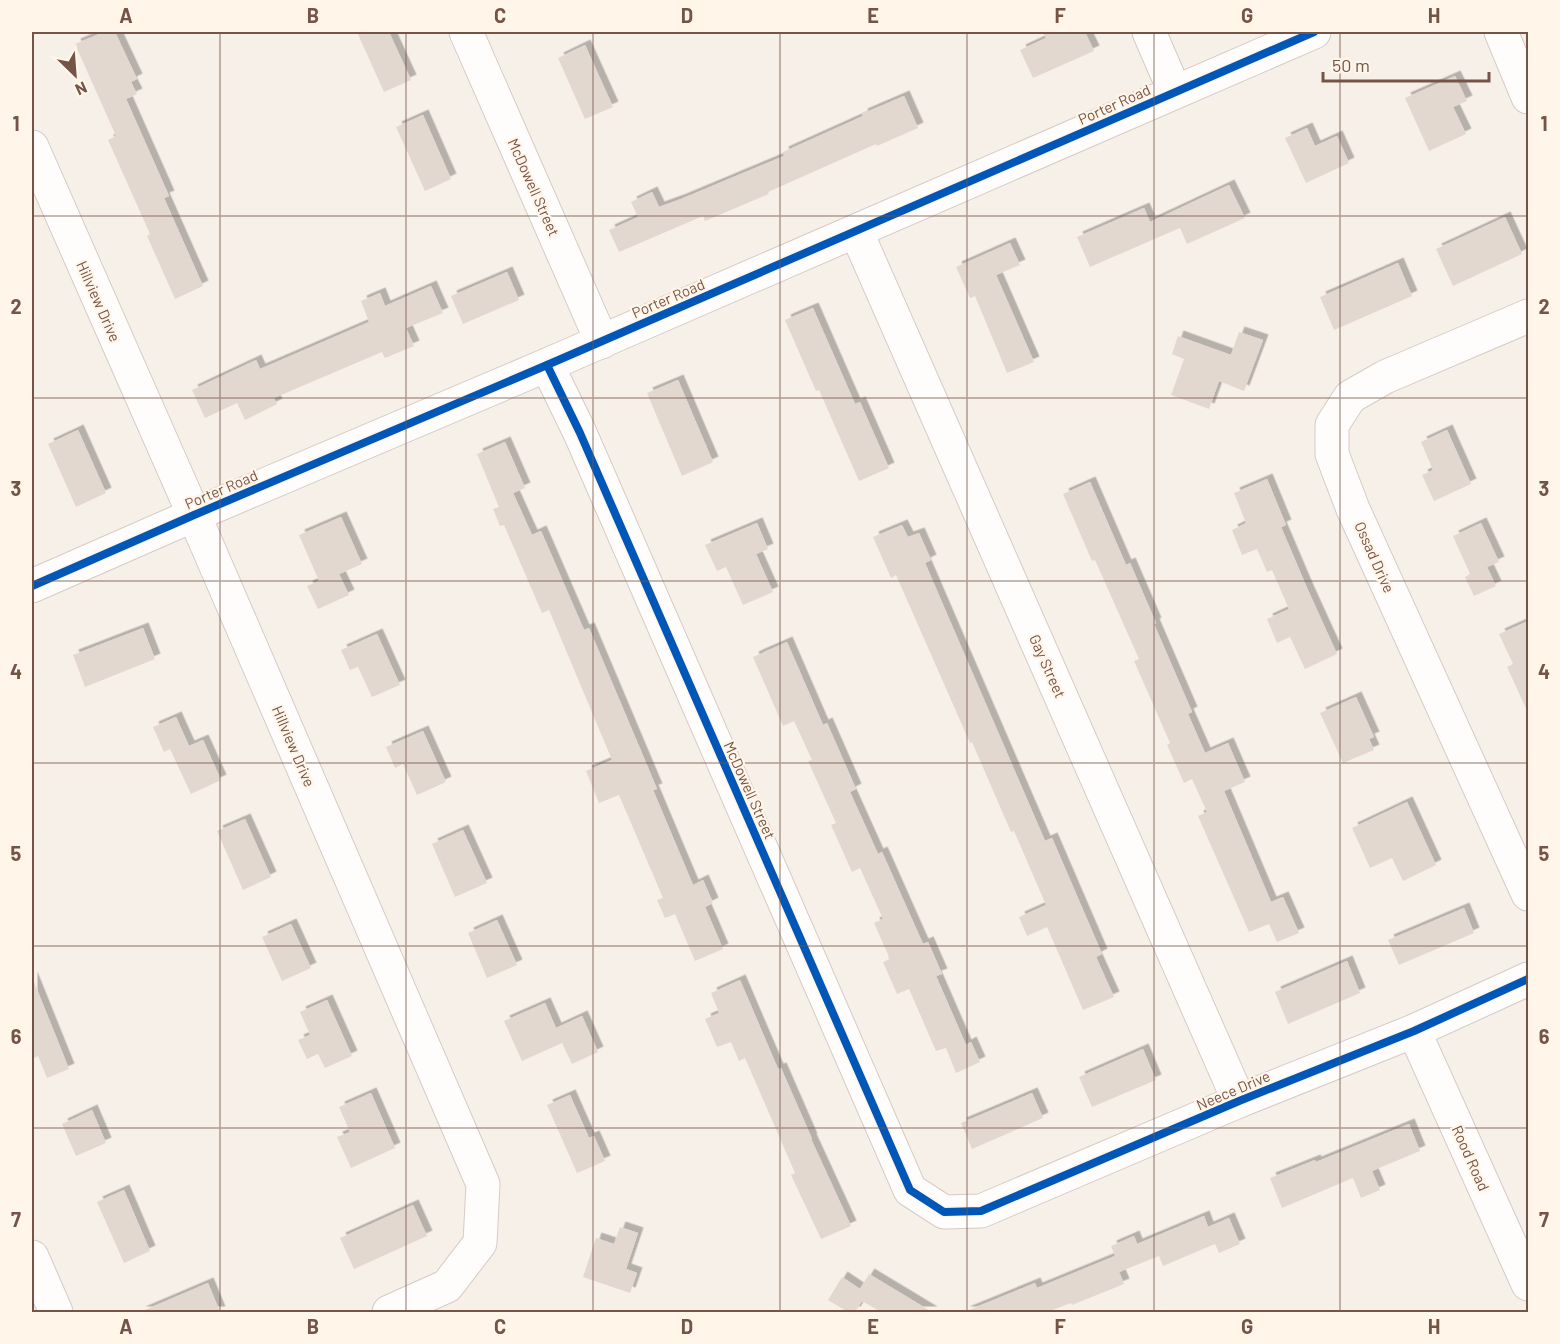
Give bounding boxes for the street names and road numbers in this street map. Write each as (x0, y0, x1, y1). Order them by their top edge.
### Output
street label: Porter Road (1075, 80, 1153, 128)
street label: McDowell Street (504, 135, 564, 239)
street label: Hillview Drive (73, 258, 125, 344)
street label: Porter Road (629, 275, 707, 321)
street label: Porter Road (182, 466, 260, 512)
street label: Ossad Drive (1351, 519, 1399, 595)
street label: Gay Street (1026, 631, 1070, 701)
street label: Hillview Drive (269, 703, 319, 789)
street label: McDowell Street (720, 738, 780, 842)
street label: Neece Drive (1193, 1066, 1273, 1114)
street label: Rood Road (1449, 1122, 1493, 1194)

